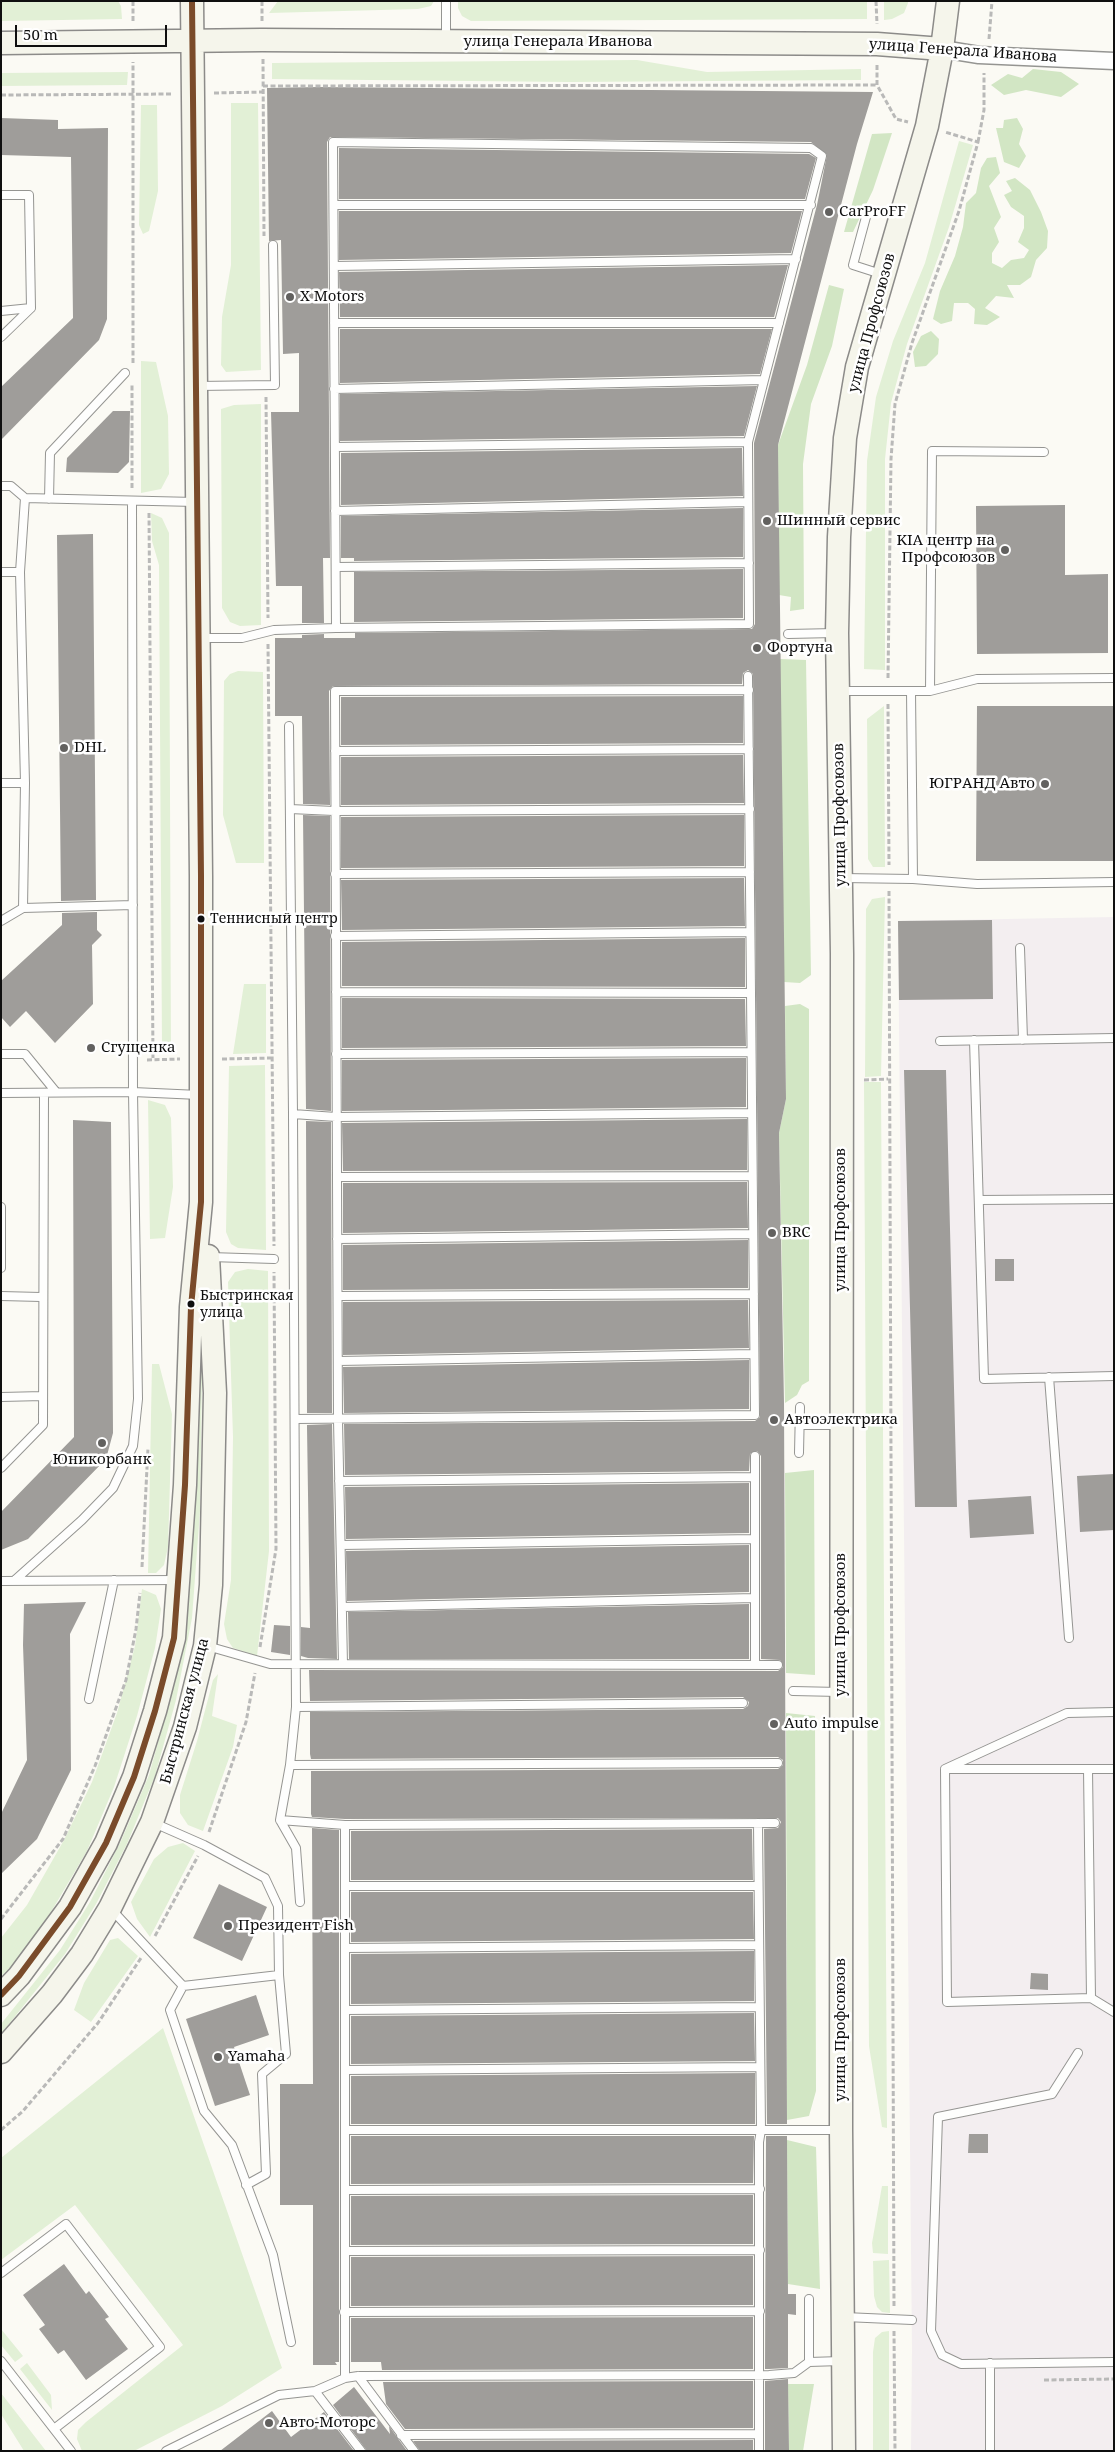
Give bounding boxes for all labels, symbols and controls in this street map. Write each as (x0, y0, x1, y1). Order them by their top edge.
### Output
scale bar (18, 15, 170, 47)
text: 50 m (23, 24, 58, 44)
street label: улица Генерала Иванова (463, 33, 653, 51)
street label: улица Генерала Иванова (868, 35, 1058, 67)
place label: CarProFF (839, 203, 906, 221)
marker: CarProFF (823, 206, 835, 218)
street label: улица Профсоюзов (845, 251, 899, 395)
place label: X Motors (300, 288, 364, 306)
marker: X Motors (284, 291, 296, 303)
place label: Шинный сервис (777, 512, 900, 530)
marker: Шинный сервис (761, 515, 773, 527)
place label: KIA центр на Профсоюзов (897, 532, 995, 567)
marker: KIA центр на Профсоюзов (999, 544, 1011, 556)
place label: Фортуна (767, 639, 833, 657)
marker: Фортуна (751, 642, 763, 654)
place label: DHL (74, 739, 106, 757)
marker: DHL (58, 742, 70, 754)
street label: улица Профсоюзов (830, 743, 850, 887)
place label: ЮГРАНД Авто (929, 775, 1035, 793)
marker: ЮГРАНД Авто (1039, 778, 1051, 790)
place label: Теннисный центр (210, 911, 338, 927)
marker: Теннисный центр (196, 914, 206, 924)
place label: Сгущенка (101, 1039, 176, 1057)
marker: Сгущенка (85, 1042, 97, 1054)
street label: улица Профсоюзов (832, 1148, 850, 1292)
place label: BRC (782, 1224, 811, 1242)
marker: BRC (766, 1227, 778, 1239)
place label: Быстринская улица (200, 1288, 293, 1320)
marker: Быстринская улица (186, 1299, 196, 1309)
place label: Автоэлектрика (784, 1411, 898, 1429)
marker: Автоэлектрика (768, 1414, 780, 1426)
marker: Юникорбанк (96, 1437, 108, 1449)
place label: Юникорбанк (53, 1451, 151, 1469)
street label: улица Профсоюзов (832, 1553, 850, 1697)
street label: Быстринская улица (157, 1636, 213, 1786)
place label: Auto impulse (784, 1715, 879, 1733)
marker: Auto impulse (768, 1718, 780, 1730)
place label: Президент Fish (238, 1917, 354, 1935)
marker: Президент Fish (222, 1920, 234, 1932)
street label: улица Профсоюзов (832, 1958, 850, 2102)
place label: Yamaha (228, 2048, 286, 2066)
marker: Yamaha (212, 2051, 224, 2063)
place label: Авто-Моторс (279, 2414, 376, 2432)
marker: Авто-Моторс (263, 2417, 275, 2429)

